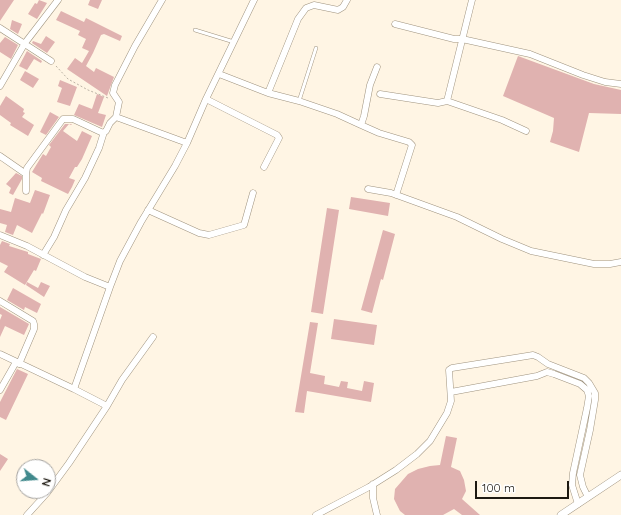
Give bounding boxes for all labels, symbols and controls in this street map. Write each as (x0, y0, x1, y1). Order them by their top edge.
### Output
north arrow (16, 459, 56, 499)
scale bar (477, 473, 571, 499)
text: N (39, 476, 54, 488)
text: 100 m (482, 480, 515, 495)

